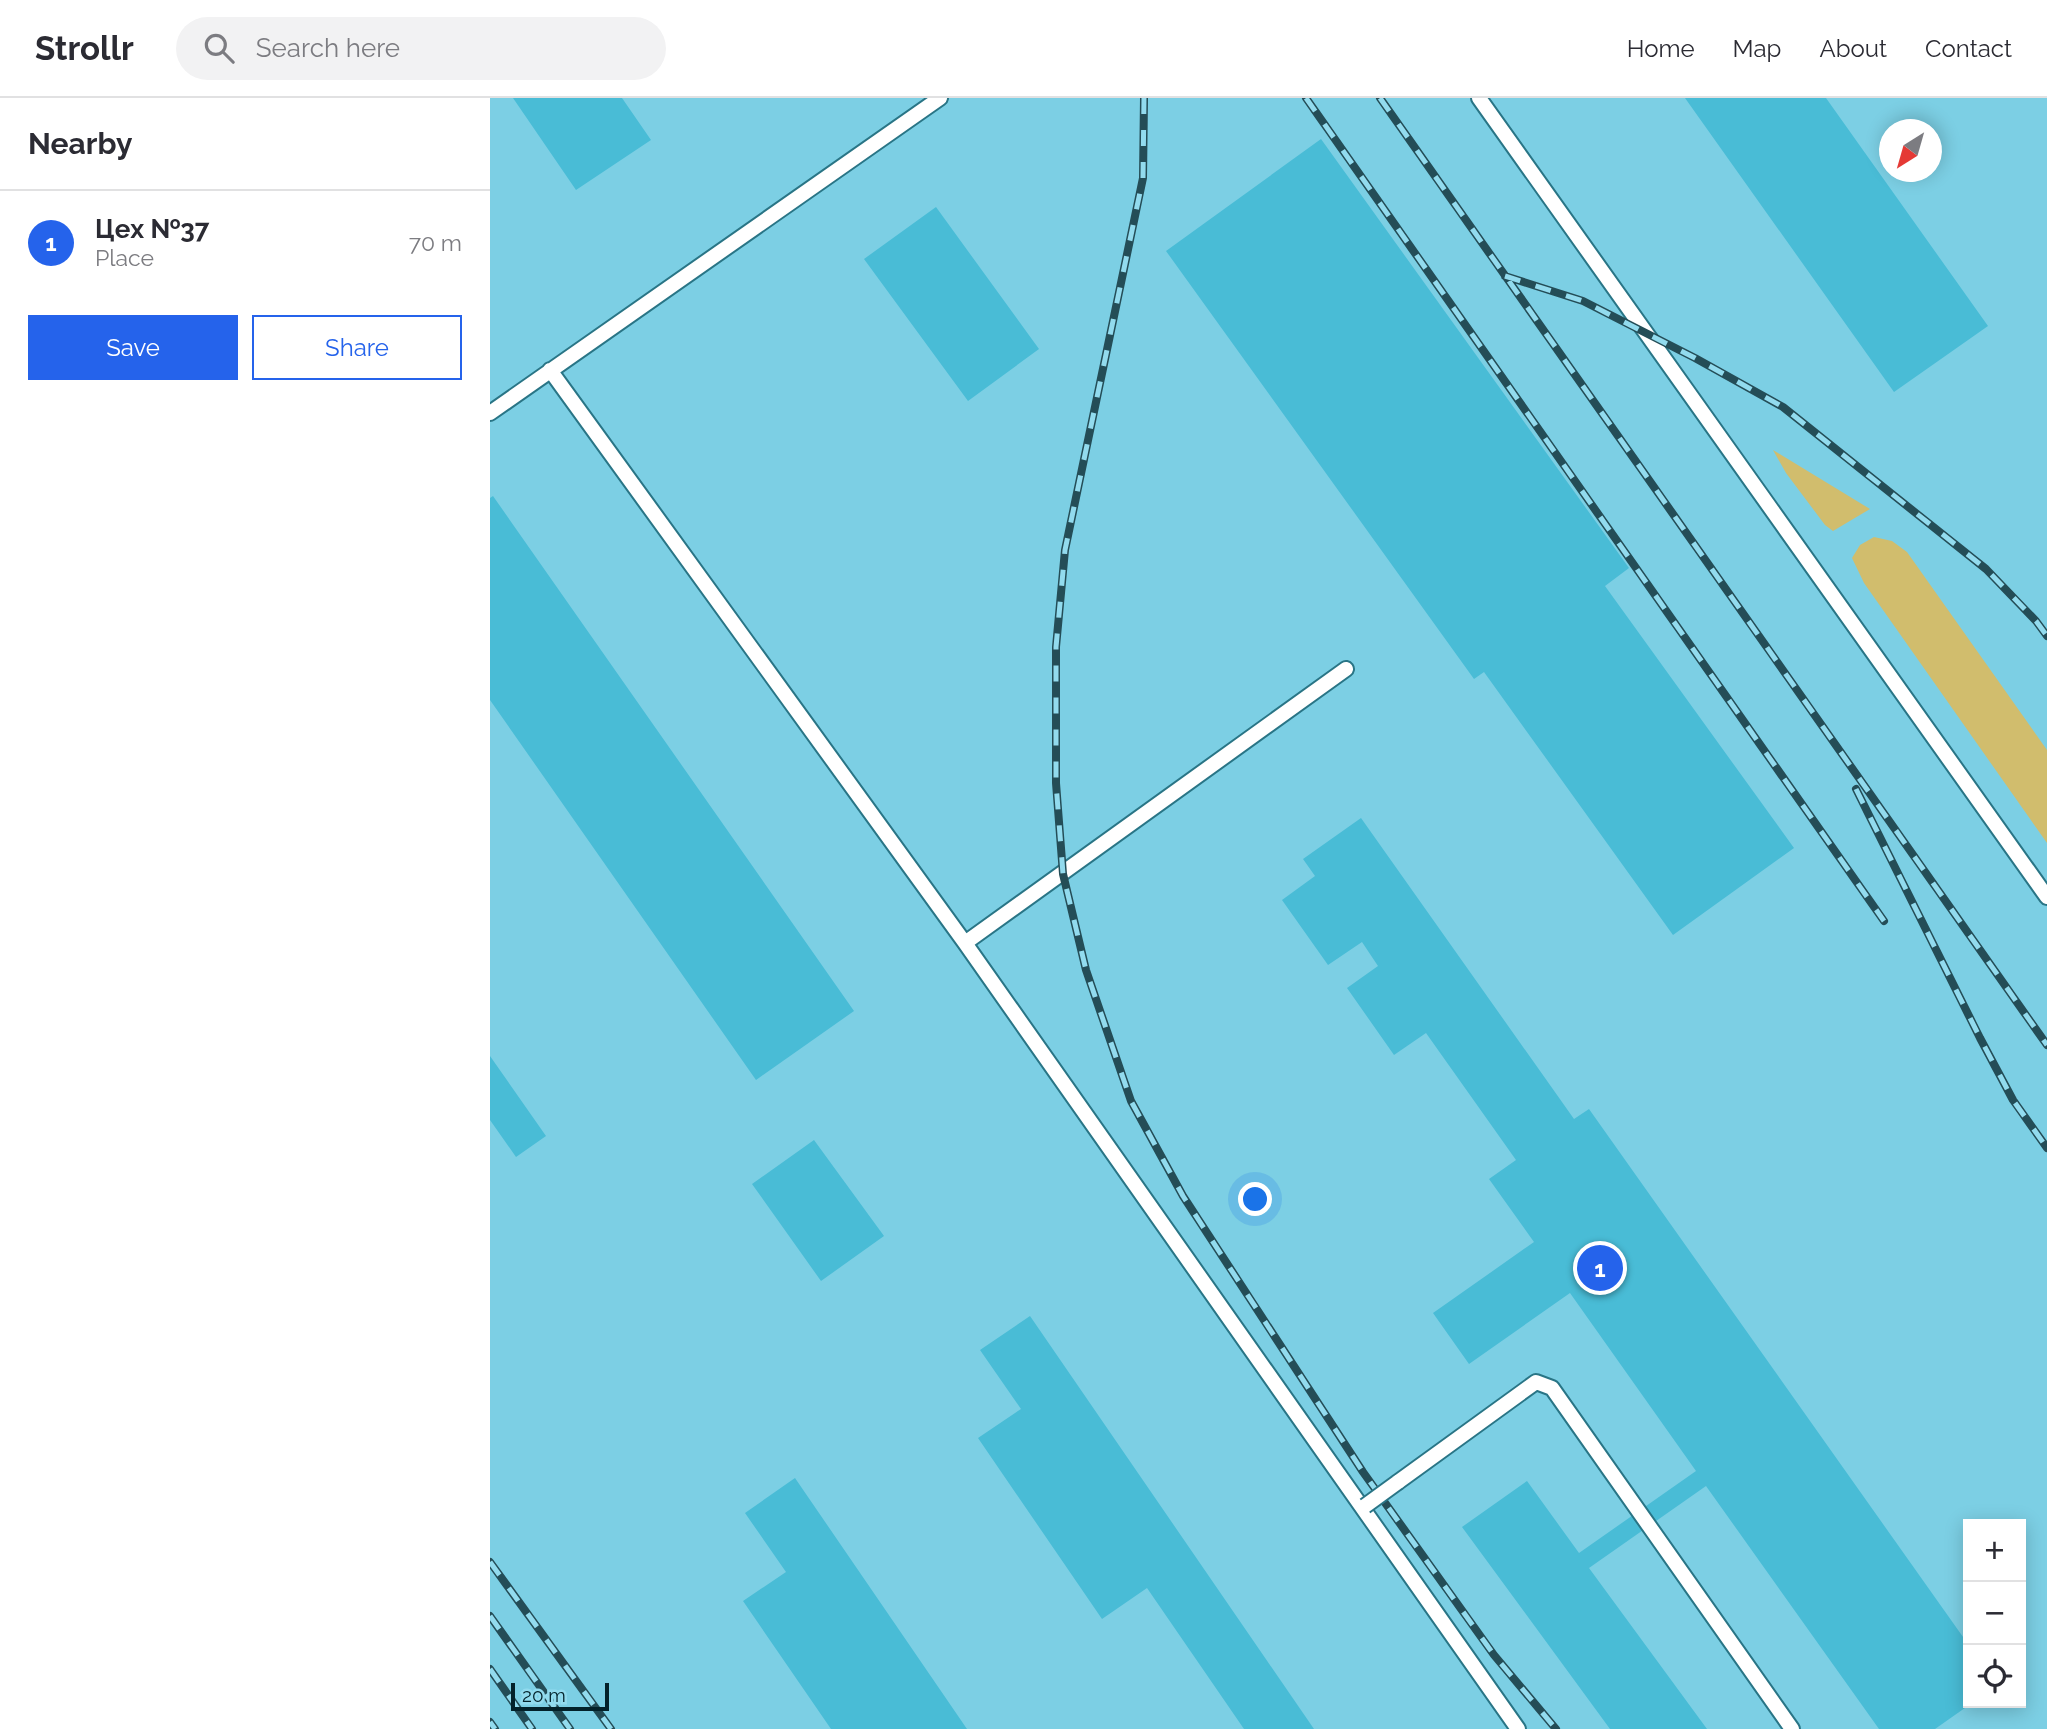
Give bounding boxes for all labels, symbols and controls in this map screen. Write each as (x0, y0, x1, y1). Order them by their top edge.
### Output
search box (176, 17, 666, 80)
text: Strollr (35, 29, 134, 68)
icon: search (200, 29, 238, 67)
text: Search here (256, 33, 400, 63)
text: Home (1627, 34, 1695, 63)
text: Map (1733, 34, 1781, 63)
text: About (1819, 34, 1887, 63)
text: Contact (1925, 34, 2012, 63)
north arrow (1879, 119, 1942, 182)
text: Nearby (28, 126, 132, 161)
text: Цех №37 (95, 214, 209, 244)
text: 1 (45, 229, 57, 256)
text: 70 m (409, 229, 462, 256)
text: Place (95, 244, 154, 271)
button: Save (28, 315, 238, 380)
button: Share (252, 315, 462, 380)
your location (1238, 1182, 1272, 1216)
pin: 1 (1577, 1242, 1623, 1294)
map controls (1963, 1519, 2026, 1708)
button: + (1963, 1519, 2026, 1582)
button: − (1963, 1582, 2026, 1645)
button: locate (1963, 1645, 2026, 1708)
scale bar (511, 1680, 609, 1712)
text: 20 m (522, 1684, 566, 1706)

